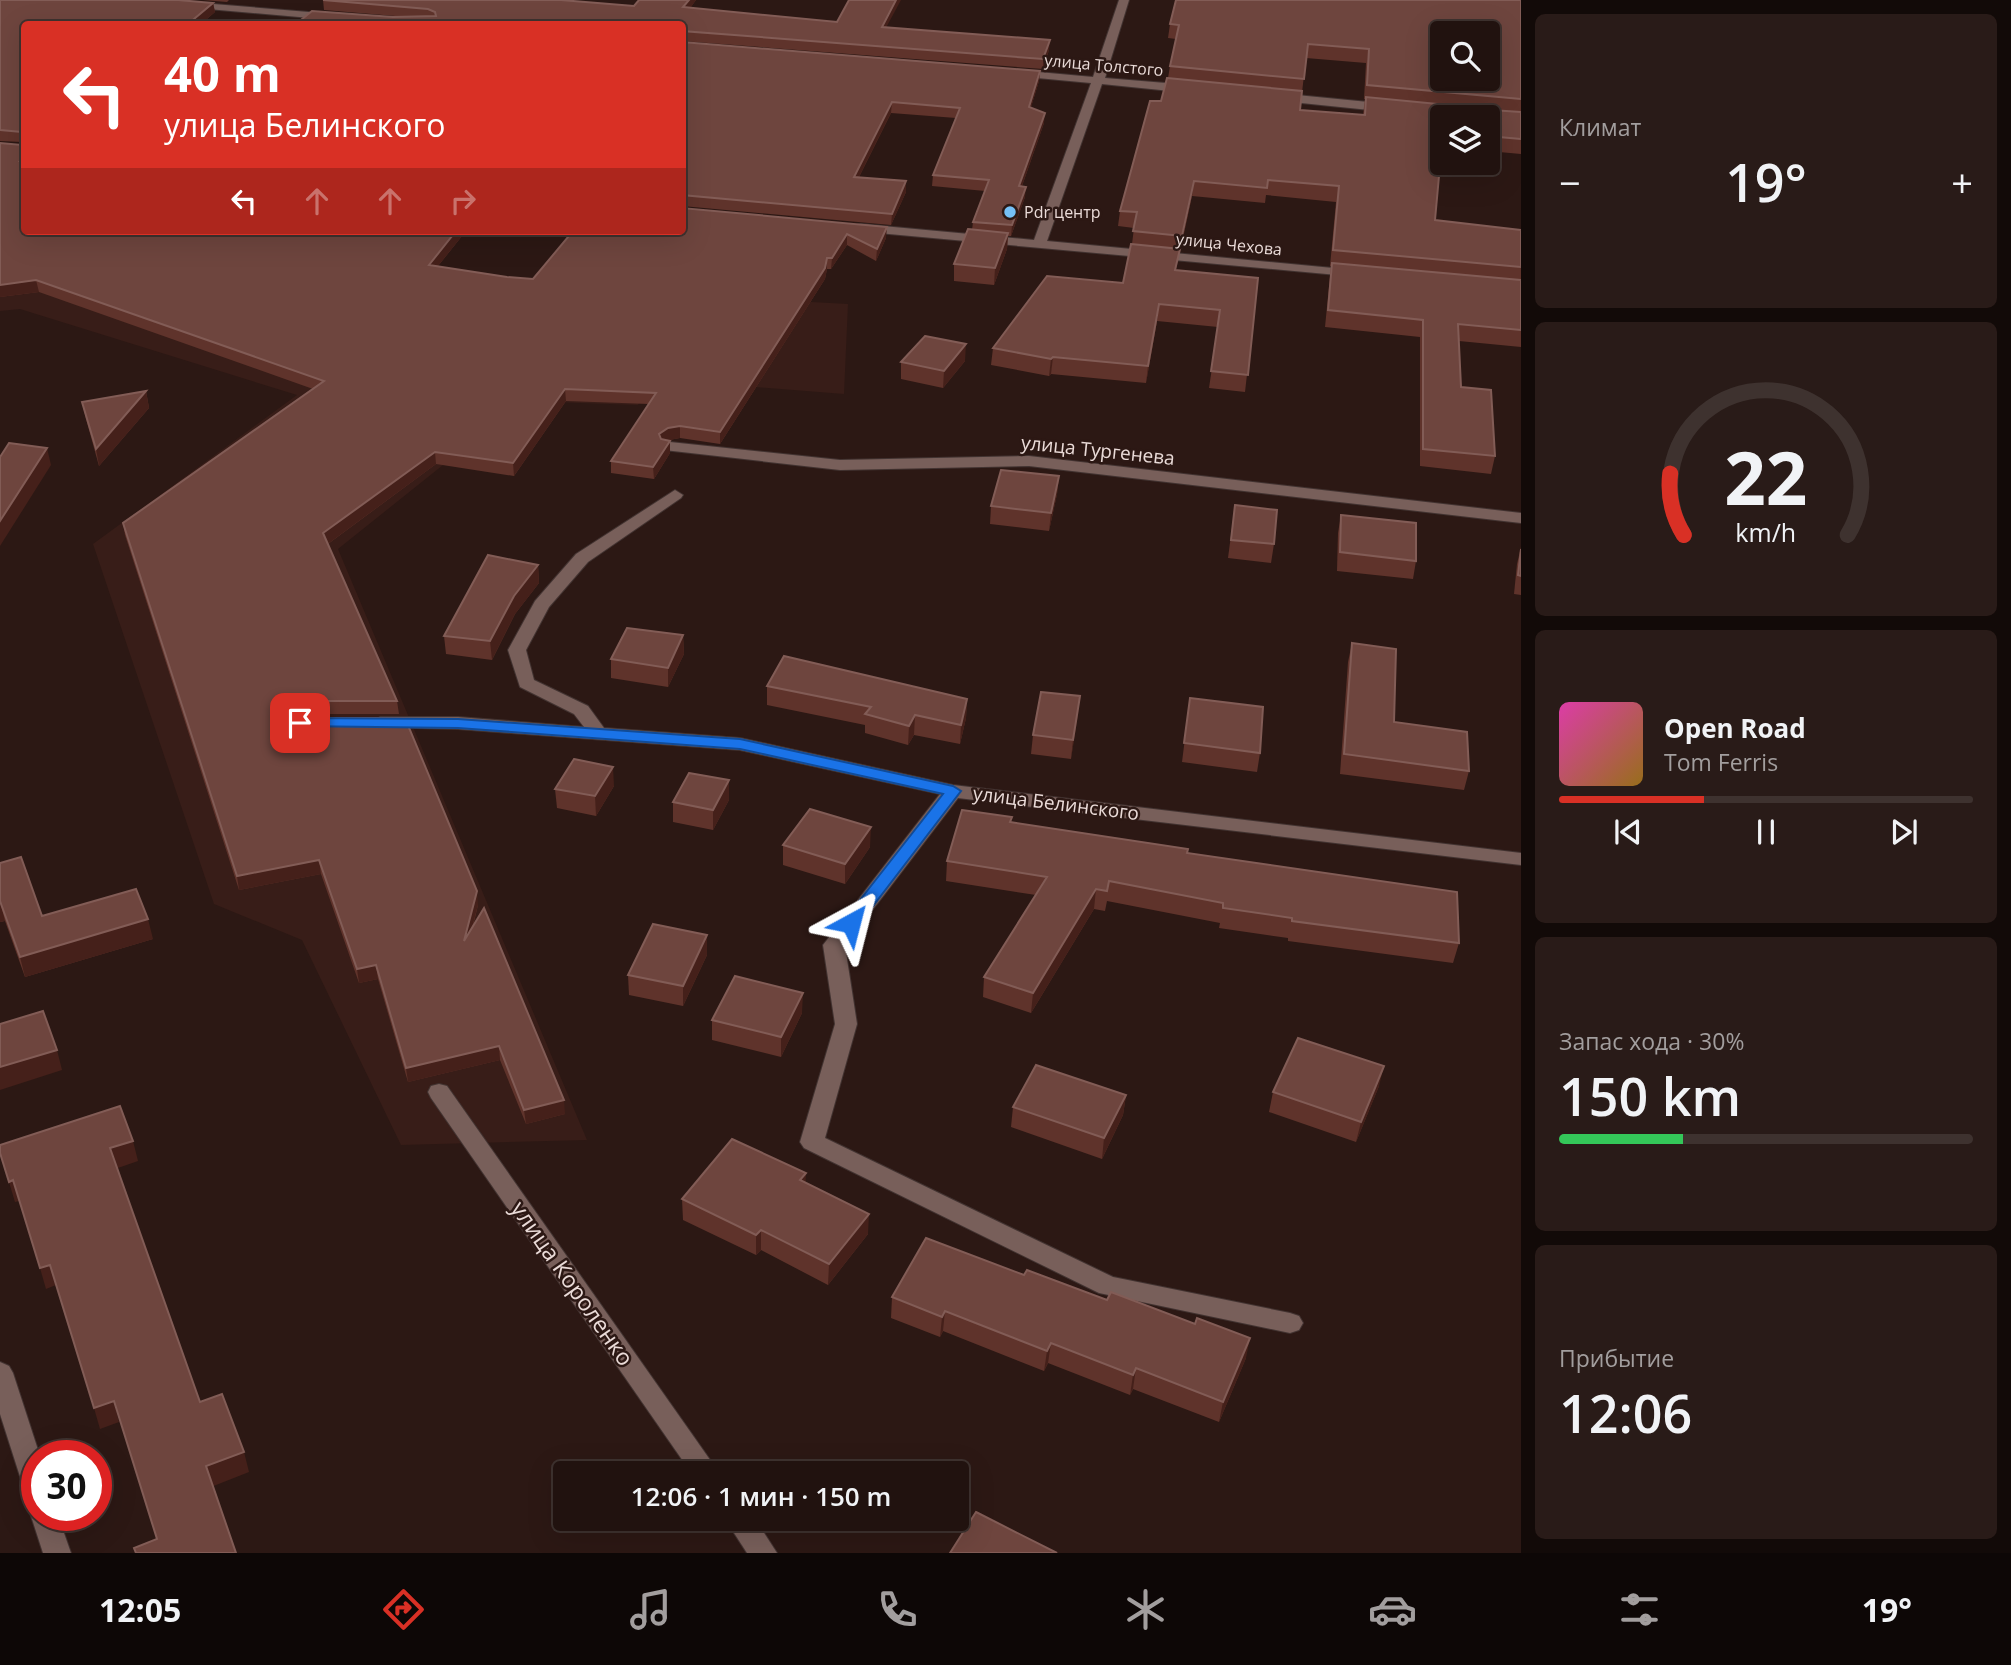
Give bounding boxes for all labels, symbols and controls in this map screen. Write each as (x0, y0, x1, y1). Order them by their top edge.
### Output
map controls (1430, 21, 1500, 175)
button: search (1430, 21, 1500, 91)
text: 40 m (164, 40, 281, 106)
icon: left (49, 49, 140, 140)
street label: улица Толстого (1044, 49, 1164, 81)
text: улица Белинского (164, 103, 445, 146)
button: layers (1430, 105, 1500, 175)
text: Климат (1559, 111, 1641, 143)
text: 19° (1725, 146, 1807, 217)
text: − (1559, 156, 1581, 208)
text: + (1951, 156, 1973, 208)
icon: left (225, 182, 263, 220)
icon: ahead (298, 182, 336, 220)
icon: ahead (371, 182, 409, 220)
icon: right (444, 182, 482, 220)
place label: Pdr центр (1024, 201, 1101, 223)
marker: Pdr центр (1002, 204, 1018, 220)
street label: улица Чехова (1175, 227, 1283, 261)
text: 22 (1724, 427, 1808, 526)
street label: улица Тургенева (1020, 429, 1176, 471)
text: km/h (1736, 514, 1796, 548)
pin (270, 693, 330, 753)
icon: arrive (281, 704, 319, 742)
text: Open Road (1664, 710, 1806, 746)
text: Tom Ferris (1664, 746, 1778, 778)
street label: улица Белинского (971, 780, 1141, 826)
icon: previous (1609, 813, 1647, 851)
icon: pause (1747, 813, 1785, 851)
icon: next (1885, 813, 1923, 851)
position arrow (814, 886, 888, 960)
text: Запас хода · 30% (1559, 1025, 1744, 1057)
text: 150 km (1559, 1060, 1741, 1131)
street label: улица Короленко (504, 1194, 642, 1372)
text: Прибытие (1559, 1342, 1674, 1374)
text: 12:06 (1559, 1377, 1692, 1448)
speed limit sign: 30 (21, 1440, 112, 1531)
text: 12:06 · 1 мин · 150 m (631, 1478, 891, 1514)
icon: directions (379, 1585, 428, 1634)
icon: music (626, 1585, 675, 1634)
icon: phone (873, 1585, 922, 1634)
icon: climate (1121, 1585, 1170, 1634)
icon: car (1368, 1585, 1417, 1634)
icon: filters (1615, 1585, 1664, 1634)
text: 12:05 (99, 1588, 181, 1631)
text: 19° (1862, 1588, 1912, 1631)

